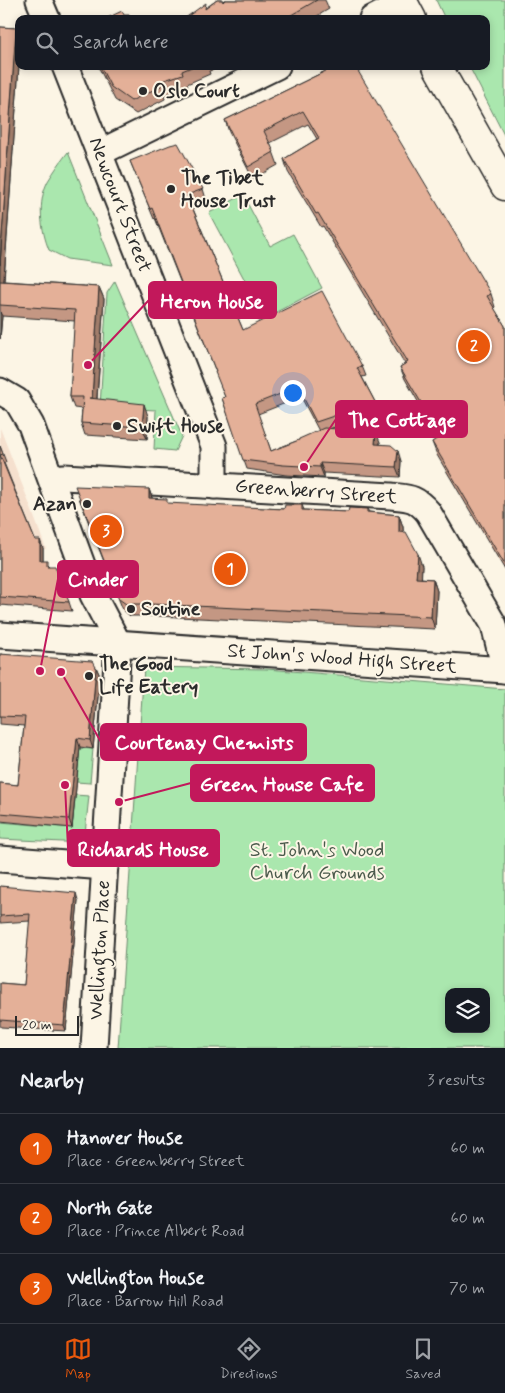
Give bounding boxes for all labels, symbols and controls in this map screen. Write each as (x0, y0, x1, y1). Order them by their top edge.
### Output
search box (15, 15, 490, 70)
icon: search (33, 29, 61, 57)
text: Search here (73, 30, 169, 55)
place label: Oslo Court (153, 78, 240, 105)
marker: Oslo Court (137, 85, 149, 97)
street label: Newcourt Street (82, 133, 158, 277)
place label: The Tibet House Trust (181, 165, 276, 215)
marker: The Tibet House Trust (165, 183, 177, 195)
callout: Heron House (149, 282, 276, 318)
text: Heron House (160, 288, 264, 316)
pin: 2 (458, 327, 490, 365)
your location (280, 380, 306, 406)
callout: The Cottage (336, 401, 467, 437)
text: The Cottage (348, 407, 456, 435)
place label: Swift House (127, 413, 225, 440)
marker: Swift House (111, 420, 123, 432)
street label: Greenberry Street (234, 473, 398, 511)
place label: Azan (33, 491, 77, 518)
marker: Azan (81, 498, 93, 510)
pin: 3 (90, 512, 122, 550)
pin: 1 (214, 550, 246, 588)
callout: Cinder (58, 561, 138, 597)
text: Cinder (68, 566, 129, 594)
place label: Soutine (141, 596, 200, 623)
marker: Soutine (125, 603, 137, 615)
street label: St John's Wood High Street (226, 638, 458, 683)
place label: The Good Life Eatery (99, 651, 198, 701)
marker: The Good Life Eatery (83, 670, 95, 682)
callout: Courtenay Chemists (101, 724, 306, 760)
text: Courtenay Chemists (114, 729, 294, 757)
callout: Green House Cafe (191, 765, 374, 801)
text: Green House Cafe (200, 771, 365, 799)
callout: Richards House (68, 830, 219, 866)
text: Richards House (77, 836, 209, 864)
park label: St. John's Wood Church Grounds (249, 837, 385, 887)
street label: Wellington Place (83, 879, 119, 1021)
map controls (445, 988, 490, 1033)
button: layers (445, 988, 490, 1033)
scale bar (15, 1013, 79, 1036)
text: 20 m (22, 1016, 52, 1034)
text: Nearby (20, 1067, 84, 1095)
text: 3 results (427, 1070, 485, 1091)
text: Hanover House (67, 1126, 183, 1151)
text: 1 (32, 1138, 40, 1159)
text: 60 m (451, 1138, 485, 1159)
text: Place · Greenberry Street (67, 1151, 245, 1172)
text: North Gate (67, 1196, 153, 1221)
text: 2 (32, 1208, 40, 1229)
text: 60 m (451, 1208, 485, 1229)
text: Place · Prince Albert Road (67, 1221, 244, 1242)
text: Wellington House (67, 1266, 205, 1291)
text: 3 (32, 1278, 40, 1299)
text: 70 m (449, 1278, 485, 1299)
text: Place · Barrow Hill Road (67, 1291, 224, 1312)
tab: Map (64, 1335, 92, 1383)
tab: Directions (220, 1335, 278, 1383)
tab: Saved (406, 1335, 441, 1383)

